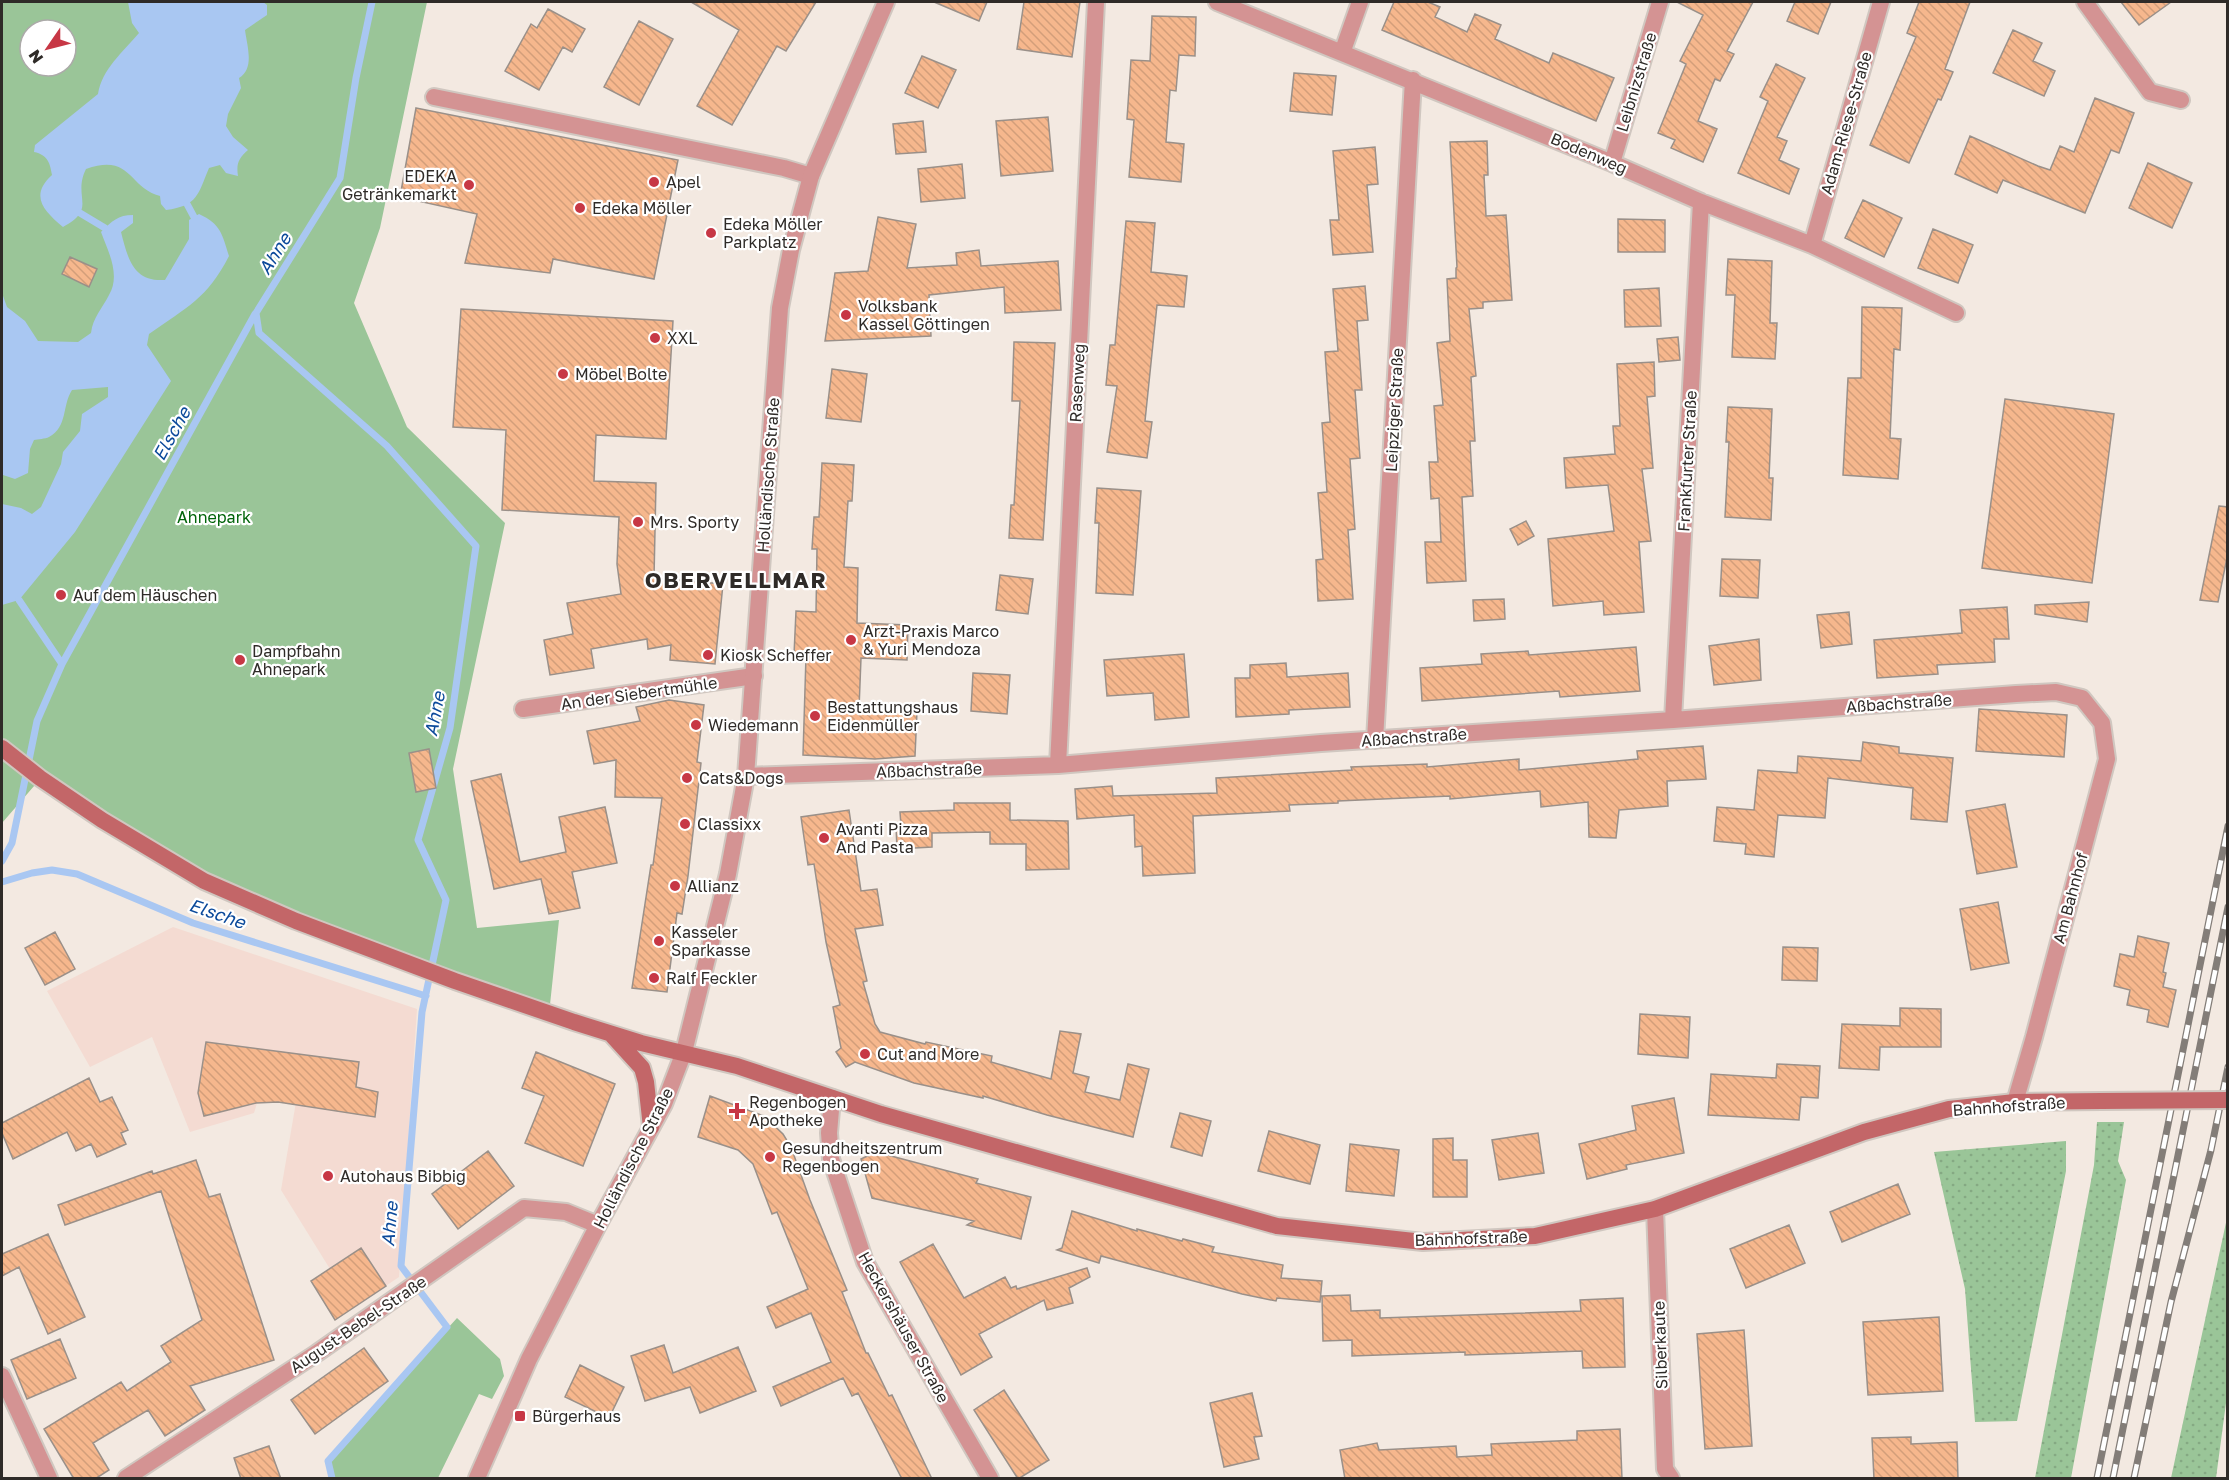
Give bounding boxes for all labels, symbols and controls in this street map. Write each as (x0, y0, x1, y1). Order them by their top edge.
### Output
north arrow (18, 18, 78, 78)
street label: Leibnizstraße (1611, 30, 1661, 134)
text: N (24, 46, 47, 67)
street label: Adam-Riese-Straße (1816, 49, 1876, 197)
street label: Bodenweg (1548, 128, 1630, 178)
place label: EDEKA Getränkemarkt (342, 166, 457, 204)
place label: Apel (666, 172, 701, 192)
marker: Apel (647, 175, 661, 189)
marker: EDEKA Getränkemarkt (462, 178, 476, 192)
place label: Edeka Möller (592, 198, 692, 218)
marker: Edeka Möller (573, 201, 587, 215)
place label: Edeka Möller Parkplatz (723, 214, 823, 252)
marker: Edeka Möller Parkplatz (704, 226, 718, 240)
water label: Ahne (253, 227, 296, 278)
place label: Volksbank Kassel Göttingen (858, 296, 990, 334)
marker: Volksbank Kassel Göttingen (839, 308, 853, 322)
place label: XXL (667, 328, 697, 348)
marker: XXL (648, 331, 662, 345)
street label: Rasenweg (1065, 343, 1089, 423)
street label: Leipziger Straße (1381, 347, 1407, 473)
place label: Möbel Bolte (575, 364, 667, 384)
marker: Möbel Bolte (556, 367, 570, 381)
street label: Frankfurter Straße (1673, 390, 1701, 532)
street label: Holländische Straße (753, 397, 783, 553)
water label: Elsche (148, 402, 195, 464)
park label: Ahnepark (177, 507, 251, 527)
place label: Mrs. Sporty (650, 512, 739, 532)
marker: Mrs. Sporty (631, 515, 645, 529)
district label: OBERVELLMAR (645, 566, 827, 593)
place label: Auf dem Häuschen (73, 585, 217, 605)
marker: Auf dem Häuschen (54, 588, 68, 602)
place label: Arzt-Praxis Marco & Yuri Mendoza (863, 621, 999, 659)
marker: Arzt-Praxis Marco & Yuri Mendoza (844, 633, 858, 647)
place label: Dampfbahn Ahnepark (252, 641, 340, 679)
place label: Kiosk Scheffer (720, 645, 832, 665)
marker: Kiosk Scheffer (701, 648, 715, 662)
marker: Dampfbahn Ahnepark (233, 653, 247, 667)
street label: An der Siebertmühle (560, 672, 718, 714)
water label: Ahne (419, 688, 449, 738)
street label: Aßbachstraße (1845, 689, 1953, 717)
place label: Bestattungshaus Eidenmüller (827, 697, 958, 735)
marker: Bestattungshaus Eidenmüller (808, 709, 822, 723)
place label: Wiedemann (708, 715, 799, 735)
marker: Wiedemann (689, 718, 703, 732)
street label: Aßbachstraße (1360, 723, 1468, 751)
street label: Aßbachstraße (876, 758, 982, 782)
place label: Cats&Dogs (699, 768, 783, 788)
marker: Cats&Dogs (680, 771, 694, 785)
place label: Classixx (697, 814, 761, 834)
marker: Classixx (678, 817, 692, 831)
place label: Avanti Pizza And Pasta (836, 819, 928, 857)
marker: Avanti Pizza And Pasta (817, 831, 831, 845)
street label: Am Bahnhof (2048, 850, 2092, 946)
place label: Allianz (687, 876, 739, 896)
marker: Allianz (668, 879, 682, 893)
water label: Elsche (187, 893, 250, 933)
place label: Kasseler Sparkasse (671, 922, 751, 960)
marker: Kasseler Sparkasse (652, 934, 666, 948)
place label: Ralf Feckler (666, 968, 757, 988)
marker: Ralf Feckler (647, 971, 661, 985)
place label: Cut and More (877, 1044, 979, 1064)
marker: Cut and More (858, 1047, 872, 1061)
street label: Holländische Straße (589, 1084, 677, 1232)
place label: Regenbogen Apotheke (749, 1092, 846, 1130)
street label: Bahnhofstraße (1952, 1092, 2066, 1120)
marker: Regenbogen Apotheke (730, 1104, 744, 1118)
place label: Gesundheitszentrum Regenbogen (782, 1138, 942, 1176)
marker: Gesundheitszentrum Regenbogen (763, 1150, 777, 1164)
place label: Autohaus Bibbig (340, 1166, 466, 1186)
marker: Autohaus Bibbig (321, 1169, 335, 1183)
water label: Ahne (376, 1199, 402, 1247)
street label: Bahnhofstraße (1414, 1226, 1528, 1250)
street label: Heckershäuser Straße (854, 1248, 954, 1406)
street label: August-Bebel-Straße (286, 1271, 430, 1377)
street label: Silberkaute (1648, 1301, 1672, 1389)
place label: Bürgerhaus (532, 1406, 621, 1426)
marker: Bürgerhaus (513, 1409, 527, 1423)

